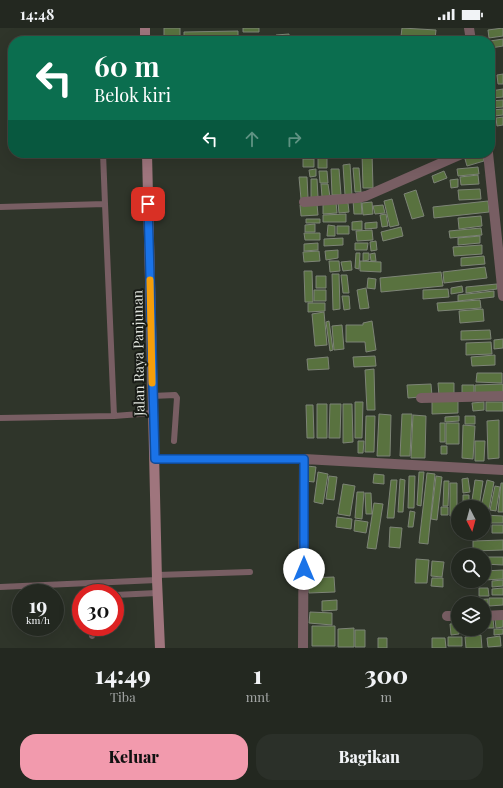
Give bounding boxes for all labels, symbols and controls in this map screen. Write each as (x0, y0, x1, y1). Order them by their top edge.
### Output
text: 14:48 (20, 4, 54, 24)
text: 60 m (94, 47, 160, 84)
icon: left (28, 52, 80, 104)
text: Belok kiri (94, 83, 171, 107)
icon: left (199, 128, 221, 150)
icon: ahead (241, 128, 263, 150)
icon: right (283, 128, 305, 150)
pin (131, 187, 165, 221)
icon: arrive (137, 193, 159, 215)
street label: Jalan Raya Panjunan (127, 289, 149, 417)
north arrow (451, 500, 491, 540)
map controls (451, 500, 491, 636)
position arrow (283, 548, 325, 590)
button: search (451, 548, 491, 588)
speed limit sign: 30 (72, 584, 124, 636)
text: 19 (29, 591, 47, 618)
button: layers (451, 596, 491, 636)
text: km/h (26, 613, 50, 627)
text: 14:49 (95, 658, 151, 690)
text: 1 (253, 658, 262, 690)
text: 300 (364, 658, 408, 690)
text: Tiba (110, 688, 136, 705)
text: mnt (246, 688, 270, 705)
text: m (381, 688, 392, 705)
button: Keluar (20, 734, 248, 780)
button: Bagikan (256, 734, 483, 780)

